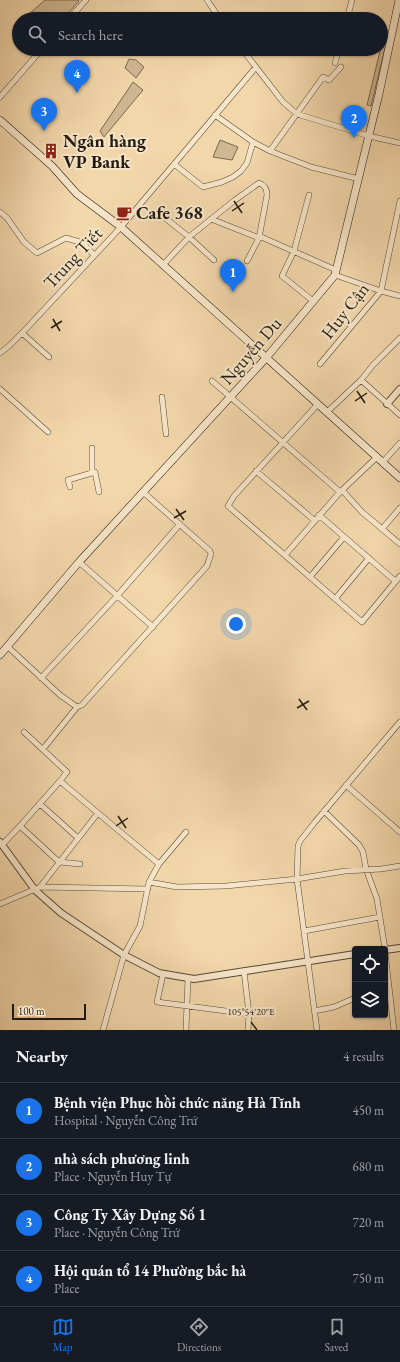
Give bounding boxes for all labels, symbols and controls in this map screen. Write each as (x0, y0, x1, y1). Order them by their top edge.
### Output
search box (12, 12, 388, 56)
icon: search (26, 23, 48, 45)
text: Search here (58, 25, 123, 44)
pin: 4 (64, 60, 90, 93)
pin: 3 (31, 98, 57, 131)
pin: 2 (341, 105, 367, 138)
place label: Ngân hàng VP Bank (63, 129, 147, 173)
building icon: Ngân hàng VP Bank (42, 142, 60, 160)
place label: Cafe 368 (136, 201, 203, 224)
cafe icon: Cafe 368 (115, 204, 133, 222)
street label: Trung Tiết (38, 222, 107, 293)
pin: 1 (220, 259, 246, 292)
street label: Huy Cận (316, 278, 374, 343)
street label: Nguyễn Du (215, 312, 287, 389)
your location (226, 614, 246, 634)
map controls (352, 946, 388, 1018)
button: locate (352, 946, 388, 982)
button: layers (352, 982, 388, 1018)
scale bar (12, 1002, 86, 1021)
text: 100 m (18, 1004, 45, 1018)
text: 105°54'20"E (227, 1005, 275, 1018)
text: Nearby (16, 1045, 68, 1067)
text: 4 results (343, 1048, 384, 1065)
text: Bệnh viện Phục hồi chức năng Hà Tĩnh (54, 1093, 301, 1112)
text: 1 (26, 1102, 32, 1119)
text: 450 m (353, 1102, 384, 1119)
text: Hospital · Nguyễn Công Trứ (54, 1112, 198, 1129)
text: nhà sách phương linh (54, 1149, 190, 1168)
text: 2 (26, 1158, 32, 1175)
text: 680 m (353, 1158, 384, 1175)
text: Place · Nguyễn Huy Tự (54, 1168, 172, 1185)
text: Công Ty Xây Dựng Số 1 (54, 1205, 206, 1224)
text: 3 (26, 1214, 32, 1231)
text: 720 m (353, 1214, 384, 1231)
text: Place · Nguyễn Công Trứ (54, 1224, 180, 1241)
text: Hội quán tổ 14 Phường bắc hà (54, 1261, 246, 1280)
text: 4 (26, 1270, 32, 1287)
text: 750 m (353, 1270, 384, 1287)
text: Place (54, 1280, 80, 1297)
tab: Map (52, 1316, 74, 1354)
tab: Directions (177, 1316, 221, 1354)
tab: Saved (325, 1316, 348, 1354)

